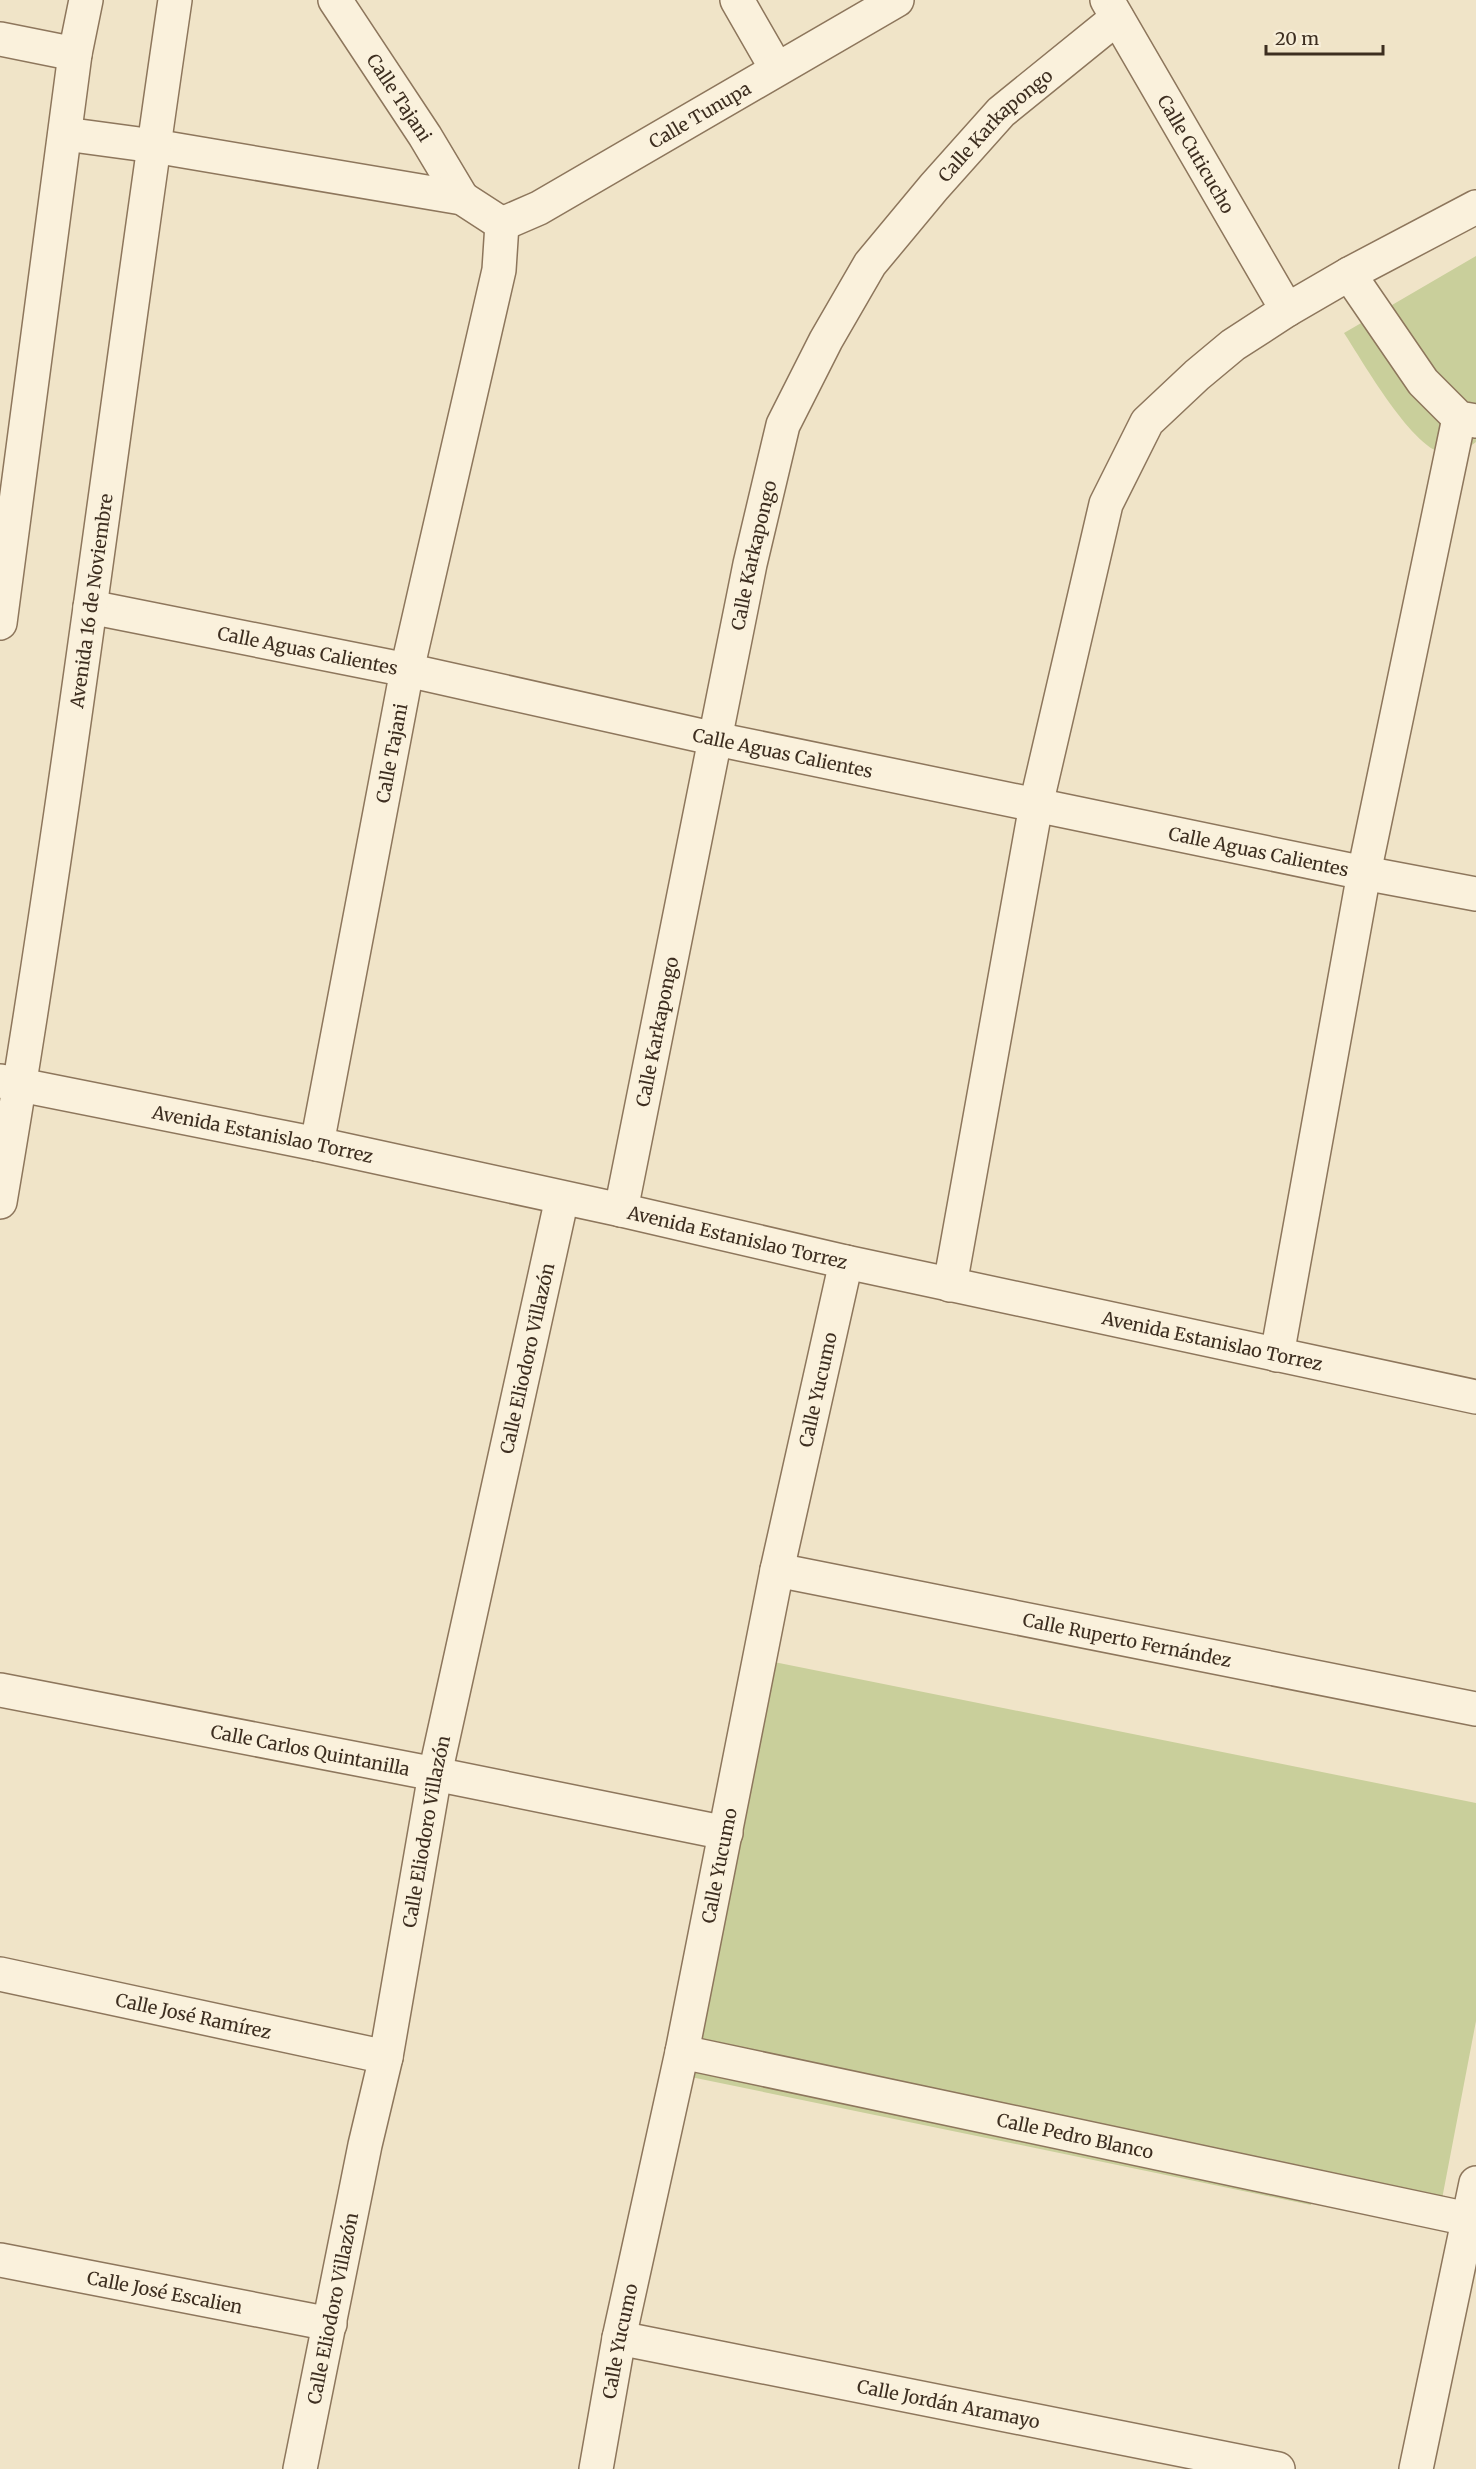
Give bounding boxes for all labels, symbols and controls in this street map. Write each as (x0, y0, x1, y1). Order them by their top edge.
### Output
scale bar (1266, 18, 1383, 56)
text: 20 m (1275, 27, 1319, 50)
street label: Calle Tajani (362, 49, 437, 146)
street label: Calle Karkapongo (933, 63, 1057, 187)
street label: Calle Tunupa (645, 76, 755, 153)
street label: Calle Cuticucho (1153, 90, 1240, 217)
street label: Calle Karkapongo (726, 478, 781, 632)
street label: Avenida 16 de Noviembre (64, 492, 117, 710)
street label: Calle Aguas Calientes (216, 621, 400, 679)
street label: Calle Tajani (371, 701, 412, 805)
street label: Calle Aguas Calientes (691, 723, 875, 783)
street label: Calle Aguas Calientes (1167, 821, 1351, 881)
street label: Calle Karkapongo (630, 954, 683, 1109)
street label: Avenida Estanislao Torrez (149, 1100, 376, 1167)
street label: Avenida Estanislao Torrez (625, 1200, 850, 1274)
street label: Calle Eliodoro Villazón (494, 1260, 559, 1456)
street label: Avenida Estanislao Torrez (1099, 1306, 1325, 1375)
street label: Calle Yucumo (793, 1330, 841, 1449)
street label: Calle Ruperto Fernández (1021, 1608, 1234, 1672)
street label: Calle Carlos Quintanilla (209, 1719, 412, 1780)
street label: Calle Eliodoro Villazón (397, 1733, 455, 1929)
street label: Calle Yucumo (696, 1806, 741, 1925)
street label: Calle José Ramírez (114, 1988, 274, 2044)
street label: Calle Pedro Blanco (995, 2108, 1156, 2163)
street label: Calle Eliodoro Villazón (302, 2210, 363, 2406)
street label: Calle José Escalien (85, 2266, 245, 2318)
street label: Calle Yucumo (597, 2281, 642, 2401)
street label: Calle Jordán Aramayo (855, 2374, 1042, 2433)

